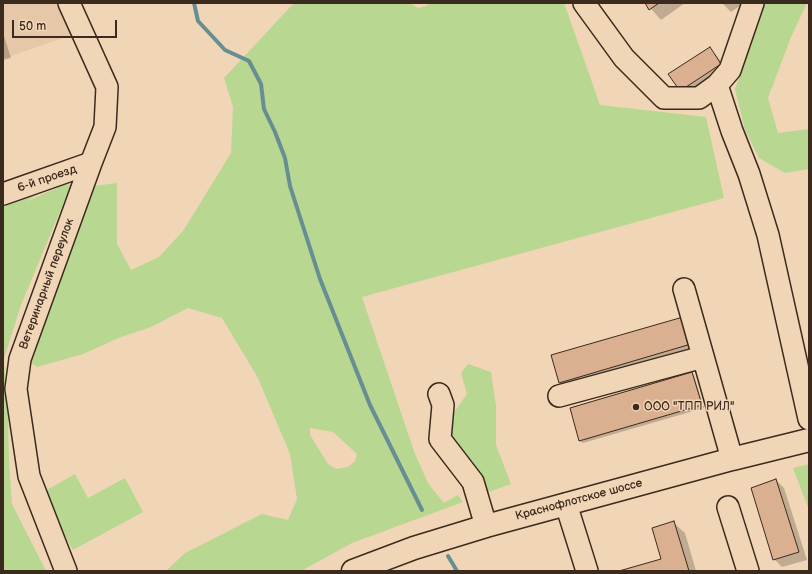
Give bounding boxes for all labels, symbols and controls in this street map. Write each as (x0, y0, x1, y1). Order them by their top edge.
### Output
scale bar (14, 12, 119, 38)
text: 50 m (19, 19, 46, 34)
street label: 6-й проезд (16, 162, 78, 196)
street label: Ветеринарный переулок (17, 217, 77, 351)
place label: ООО "ТПП РИЛ" (644, 400, 734, 414)
marker: ООО "ТПП РИЛ" (631, 402, 641, 412)
street label: Краснофлотское шоссе (514, 476, 644, 524)

